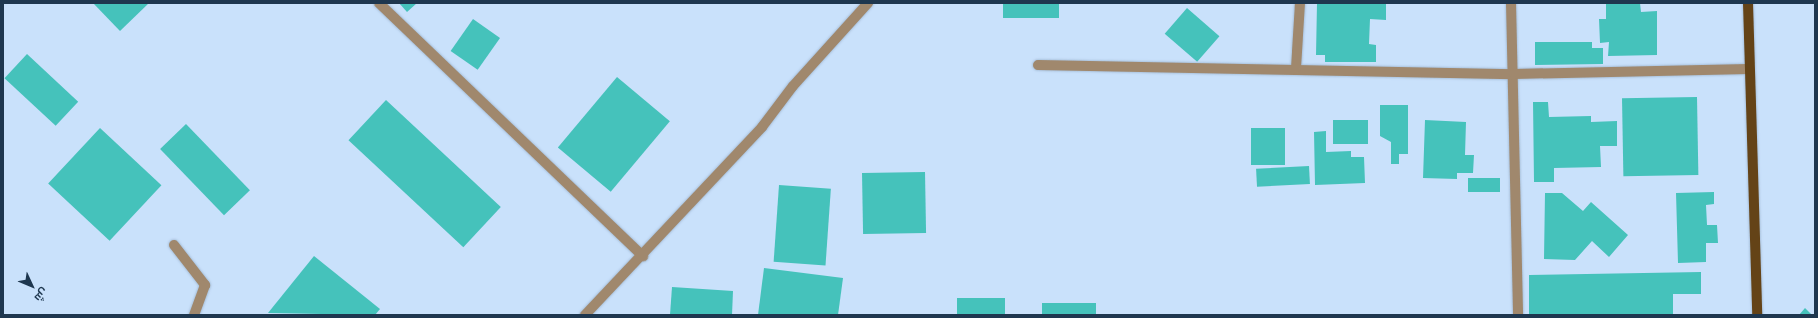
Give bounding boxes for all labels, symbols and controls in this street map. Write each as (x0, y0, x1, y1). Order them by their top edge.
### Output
north arrow (12, 266, 52, 306)
text: ش (31, 284, 51, 305)

